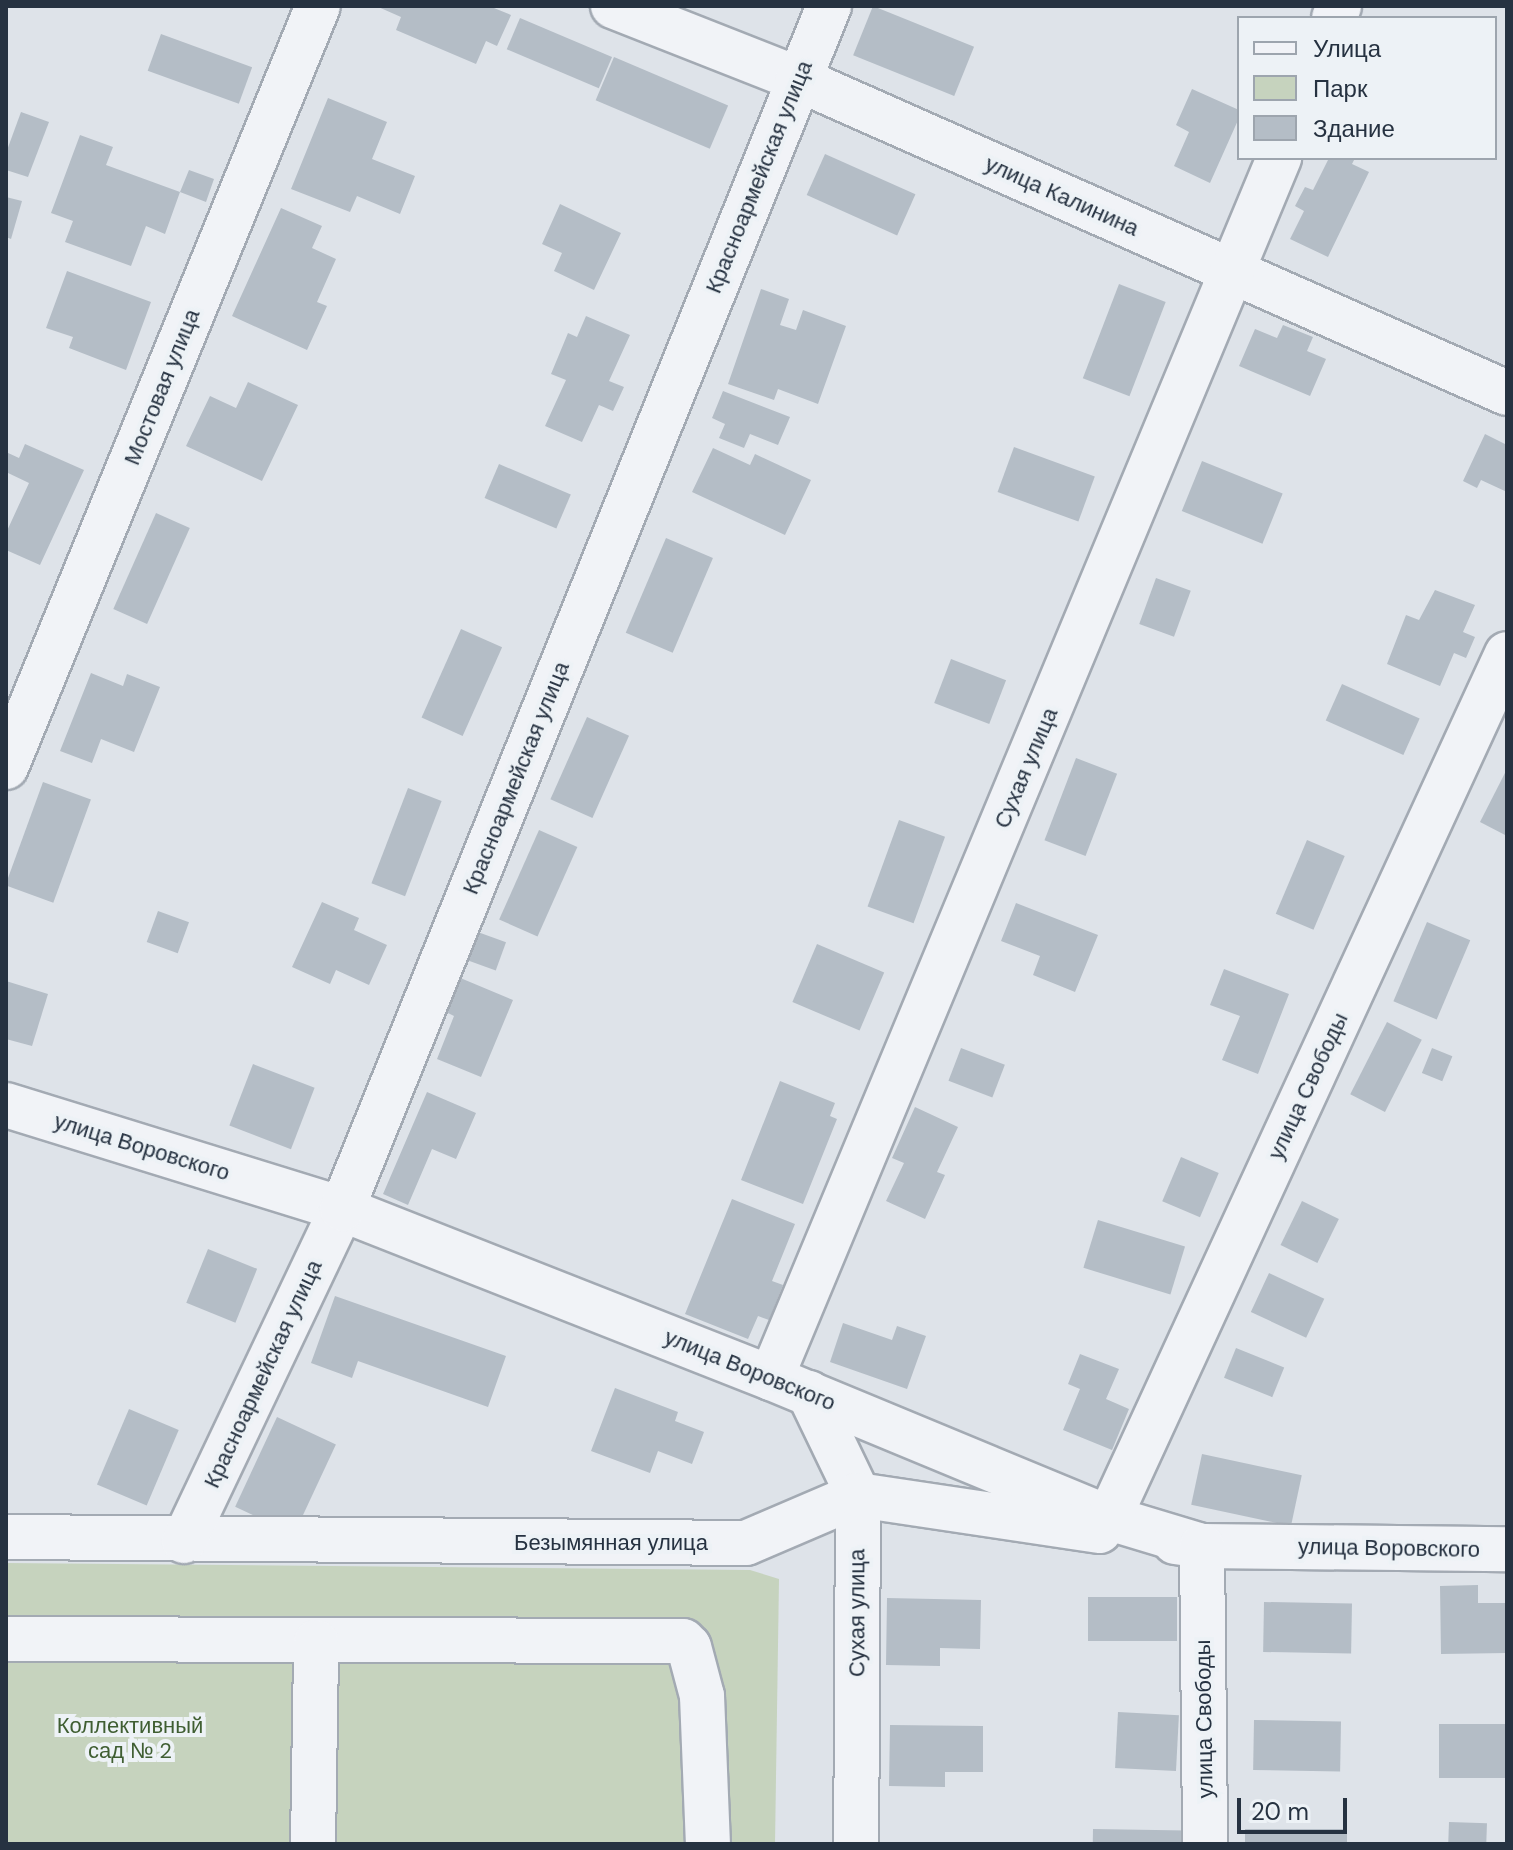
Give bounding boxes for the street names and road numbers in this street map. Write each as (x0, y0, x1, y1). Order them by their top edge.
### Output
street label: Красноармейская улица (700, 57, 818, 297)
street label: улица Калинина (981, 150, 1143, 242)
street label: Мостовая улица (119, 305, 205, 469)
street label: Красноармейская улица (457, 658, 575, 898)
street label: Сухая улица (989, 704, 1063, 832)
street label: улица Свободы (1262, 1008, 1354, 1164)
street label: улица Воровского (51, 1108, 233, 1186)
street label: Красноармейская улица (199, 1256, 327, 1492)
street label: улица Воровского (661, 1324, 839, 1416)
street label: Безымянная улица (514, 1530, 708, 1556)
street label: улица Воровского (1298, 1533, 1480, 1563)
street label: Сухая улица (844, 1549, 870, 1677)
street label: улица Свободы (1189, 1639, 1219, 1799)

